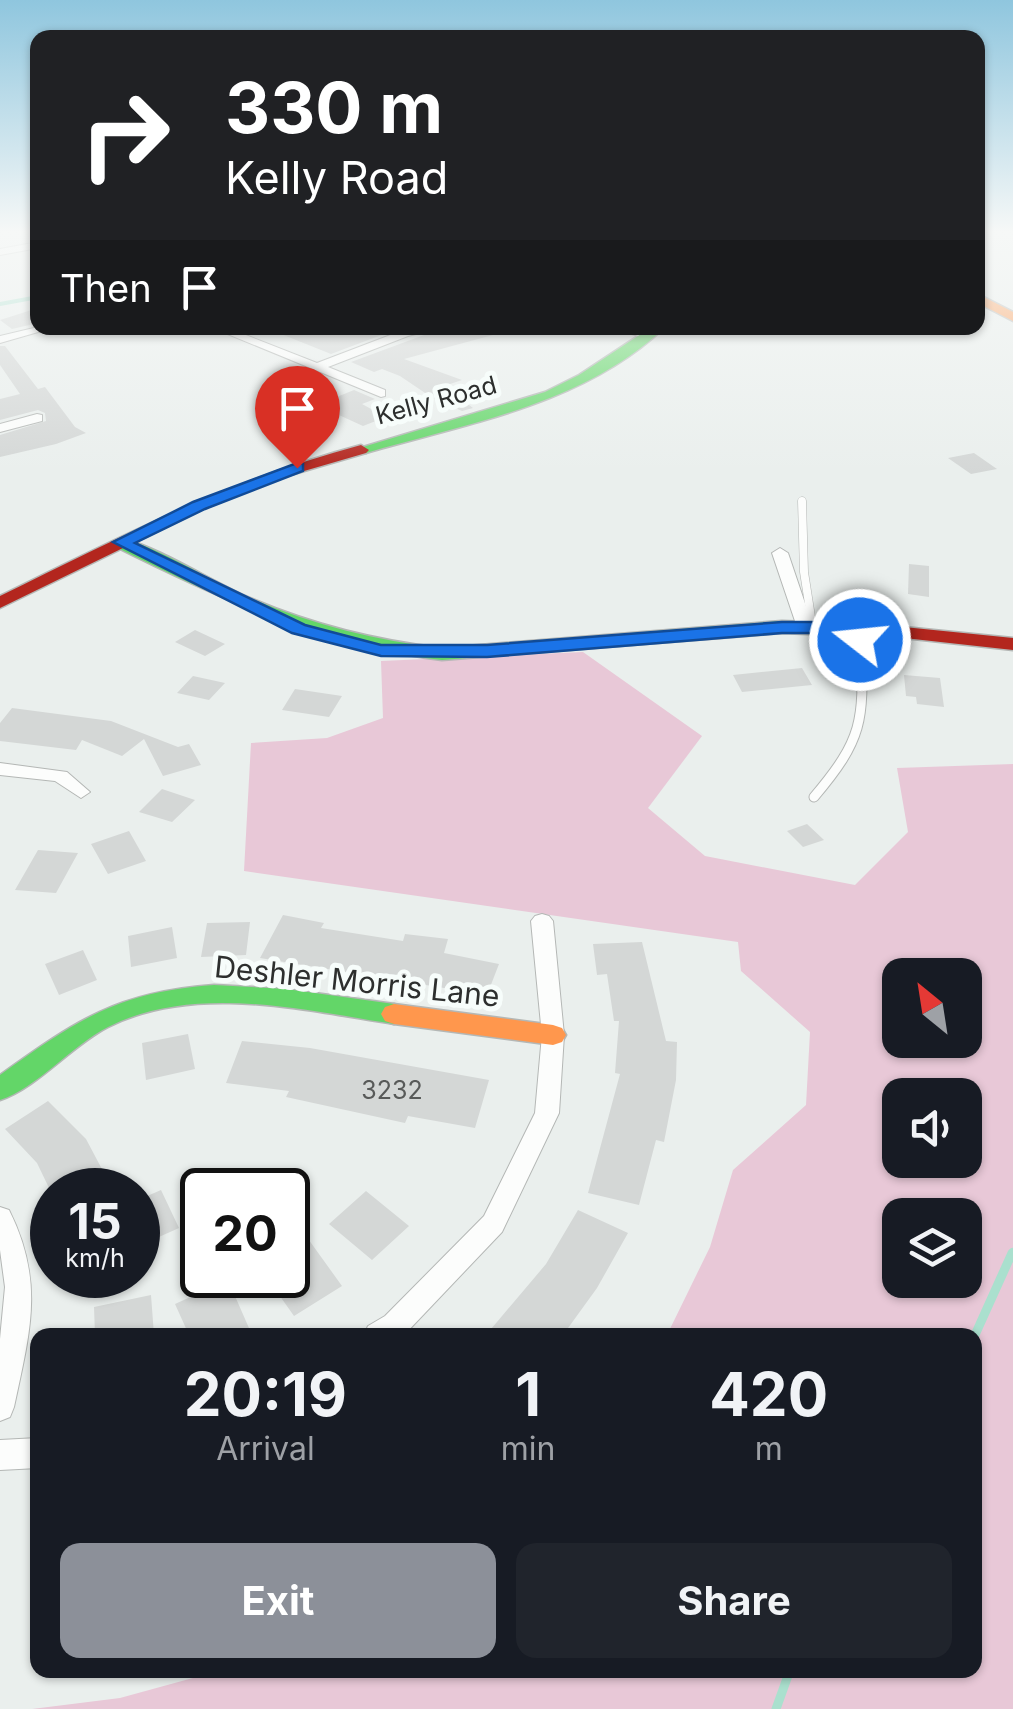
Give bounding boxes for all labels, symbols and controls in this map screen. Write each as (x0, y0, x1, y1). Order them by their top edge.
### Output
text: 330 m (225, 65, 443, 150)
icon: right (60, 70, 190, 200)
text: Kelly Road (225, 150, 448, 205)
icon: arrive (172, 260, 227, 315)
text: Then (60, 265, 152, 311)
pin (255, 366, 340, 469)
street label: Kelly Road (372, 369, 500, 431)
icon: arrive (270, 381, 325, 436)
position arrow (808, 588, 912, 692)
street label: Deshler Morris Lane (213, 948, 501, 1014)
north arrow (882, 958, 982, 1058)
map controls (882, 958, 982, 1298)
house number: 3232 (361, 1075, 423, 1105)
button: sound (882, 1078, 982, 1178)
speed limit sign: 20 (180, 1168, 310, 1298)
text: 15 (68, 1191, 122, 1251)
button: layers (882, 1198, 982, 1298)
text: km/h (65, 1243, 125, 1273)
text: 20:19 (184, 1358, 347, 1430)
text: 1 (515, 1358, 541, 1430)
text: 420 (709, 1358, 828, 1430)
text: Arrival (216, 1429, 315, 1468)
text: min (501, 1429, 555, 1468)
text: m (755, 1429, 783, 1468)
button: Exit (60, 1543, 496, 1658)
button: Share (516, 1543, 952, 1658)

